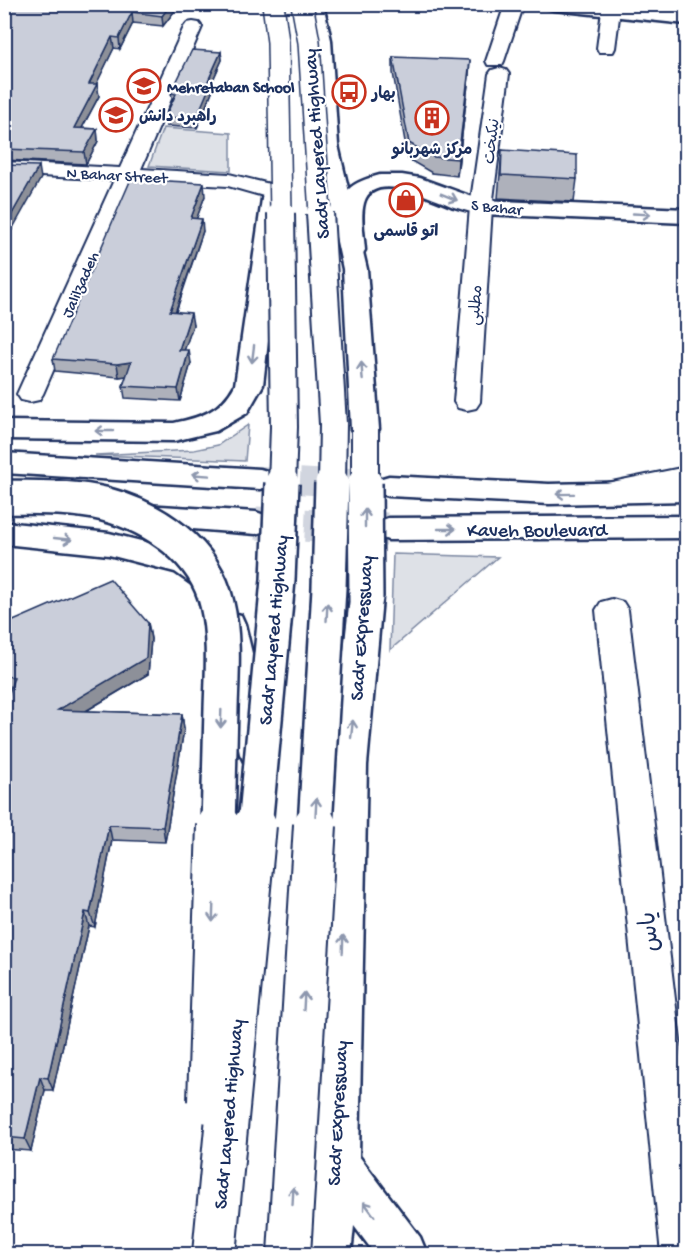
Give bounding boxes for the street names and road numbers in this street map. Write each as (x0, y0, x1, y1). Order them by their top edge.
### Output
street label: Sadr Layered Highway (300, 48, 337, 240)
street label: نیکبخت (481, 118, 506, 165)
street label: N Bahar Street (66, 165, 169, 190)
street label: S Bahar (470, 197, 525, 222)
street label: Jalilzadeh (59, 249, 105, 321)
street label: مطلبی (467, 284, 488, 326)
street label: Kaveh Boulevard (467, 521, 609, 544)
street label: Sadr Layered Highway (256, 534, 295, 726)
street label: Sadr Expressway (347, 555, 380, 702)
street label: یاس (635, 910, 668, 953)
street label: Sadr Layered Highway (211, 1018, 250, 1210)
street label: Sadr Expressway (324, 1040, 355, 1186)

